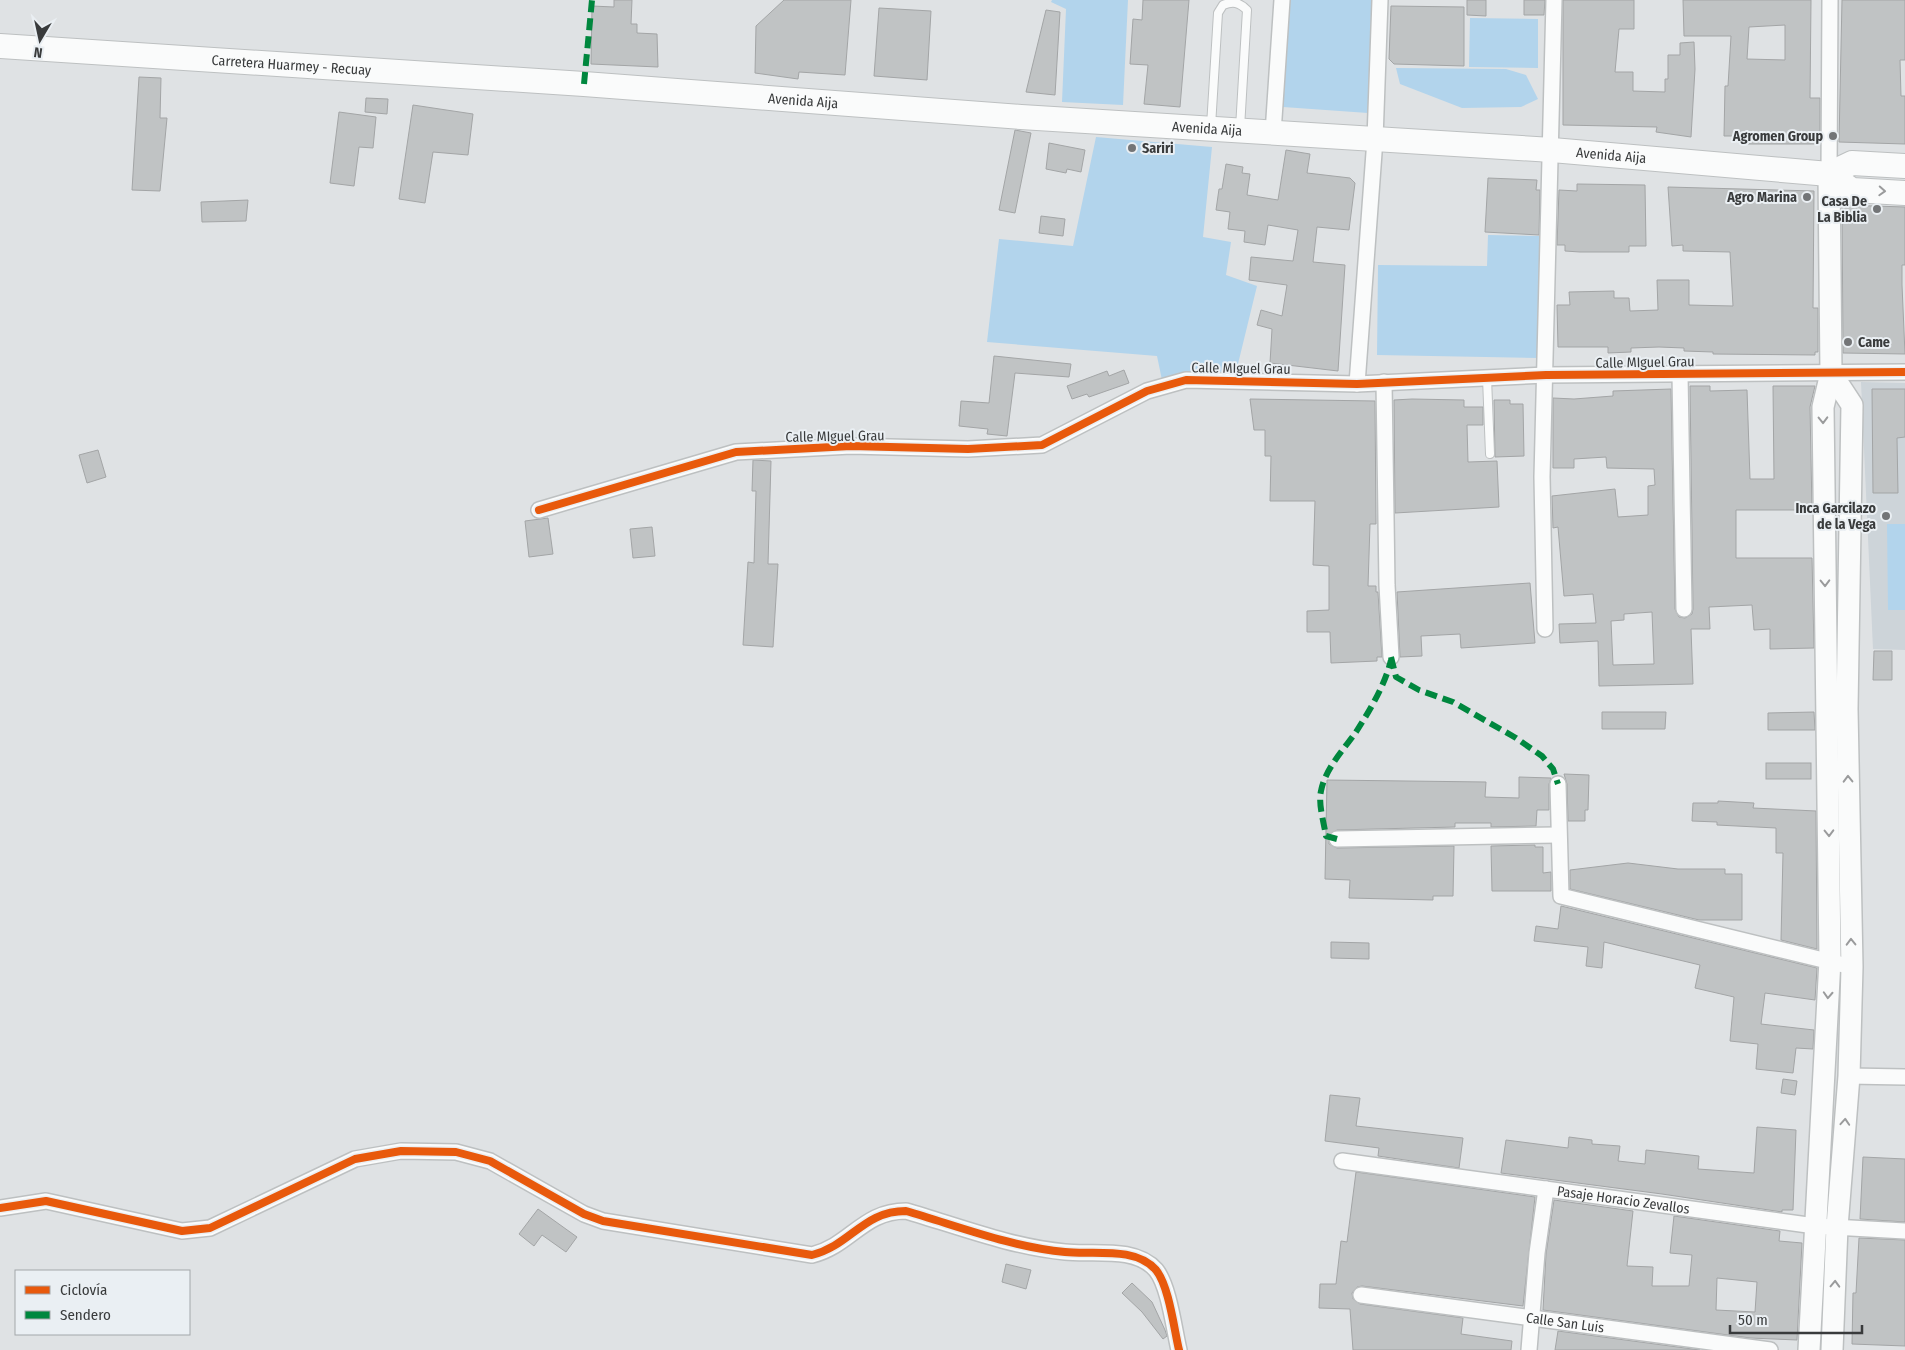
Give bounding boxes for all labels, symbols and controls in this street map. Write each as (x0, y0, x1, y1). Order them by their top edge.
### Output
north arrow (15, 15, 65, 65)
text: N (33, 43, 44, 61)
street label: Carretera Huarmey - Recuay (211, 52, 372, 79)
street label: Avenida Aija (767, 90, 839, 112)
street label: Avenida Aija (1171, 118, 1243, 140)
place label: Agromen Group (1732, 128, 1823, 145)
marker: Agromen Group (1827, 130, 1839, 142)
place label: Sariri (1142, 140, 1174, 157)
marker: Sariri (1126, 142, 1138, 154)
street label: Avenida Aija (1575, 144, 1647, 167)
one-way arrow (1878, 186, 1886, 197)
place label: Agro Marina (1726, 189, 1797, 206)
marker: Agro Marina (1801, 191, 1813, 203)
place label: Casa De La Biblia (1817, 193, 1867, 226)
marker: Casa De La Biblia (1871, 203, 1883, 215)
place label: Came (1858, 334, 1890, 351)
marker: Came (1842, 336, 1854, 348)
street label: Calle MIguel Grau (1595, 353, 1695, 372)
street label: Calle MIguel Grau (1191, 359, 1291, 378)
one-way arrow (1818, 417, 1828, 425)
street label: Calle MIguel Grau (785, 427, 885, 446)
place label: Inca Garcilazo de la Vega (1795, 500, 1877, 533)
marker: Inca Garcilazo de la Vega (1880, 510, 1892, 522)
one-way arrow (1820, 580, 1830, 587)
one-way arrow (1843, 775, 1853, 783)
one-way arrow (1824, 830, 1834, 837)
one-way arrow (1846, 938, 1856, 946)
one-way arrow (1823, 991, 1834, 999)
one-way arrow (1840, 1117, 1851, 1125)
street label: Pasaje Horacio Zevallos (1556, 1183, 1691, 1218)
legend (15, 1270, 190, 1335)
one-way arrow (1830, 1280, 1840, 1288)
text: Ciclovía (60, 1281, 107, 1299)
scale bar (1730, 1302, 1862, 1334)
text: Sendero (60, 1306, 111, 1324)
street label: Calle San Luis (1525, 1309, 1605, 1337)
text: 50 m (1738, 1311, 1768, 1329)

